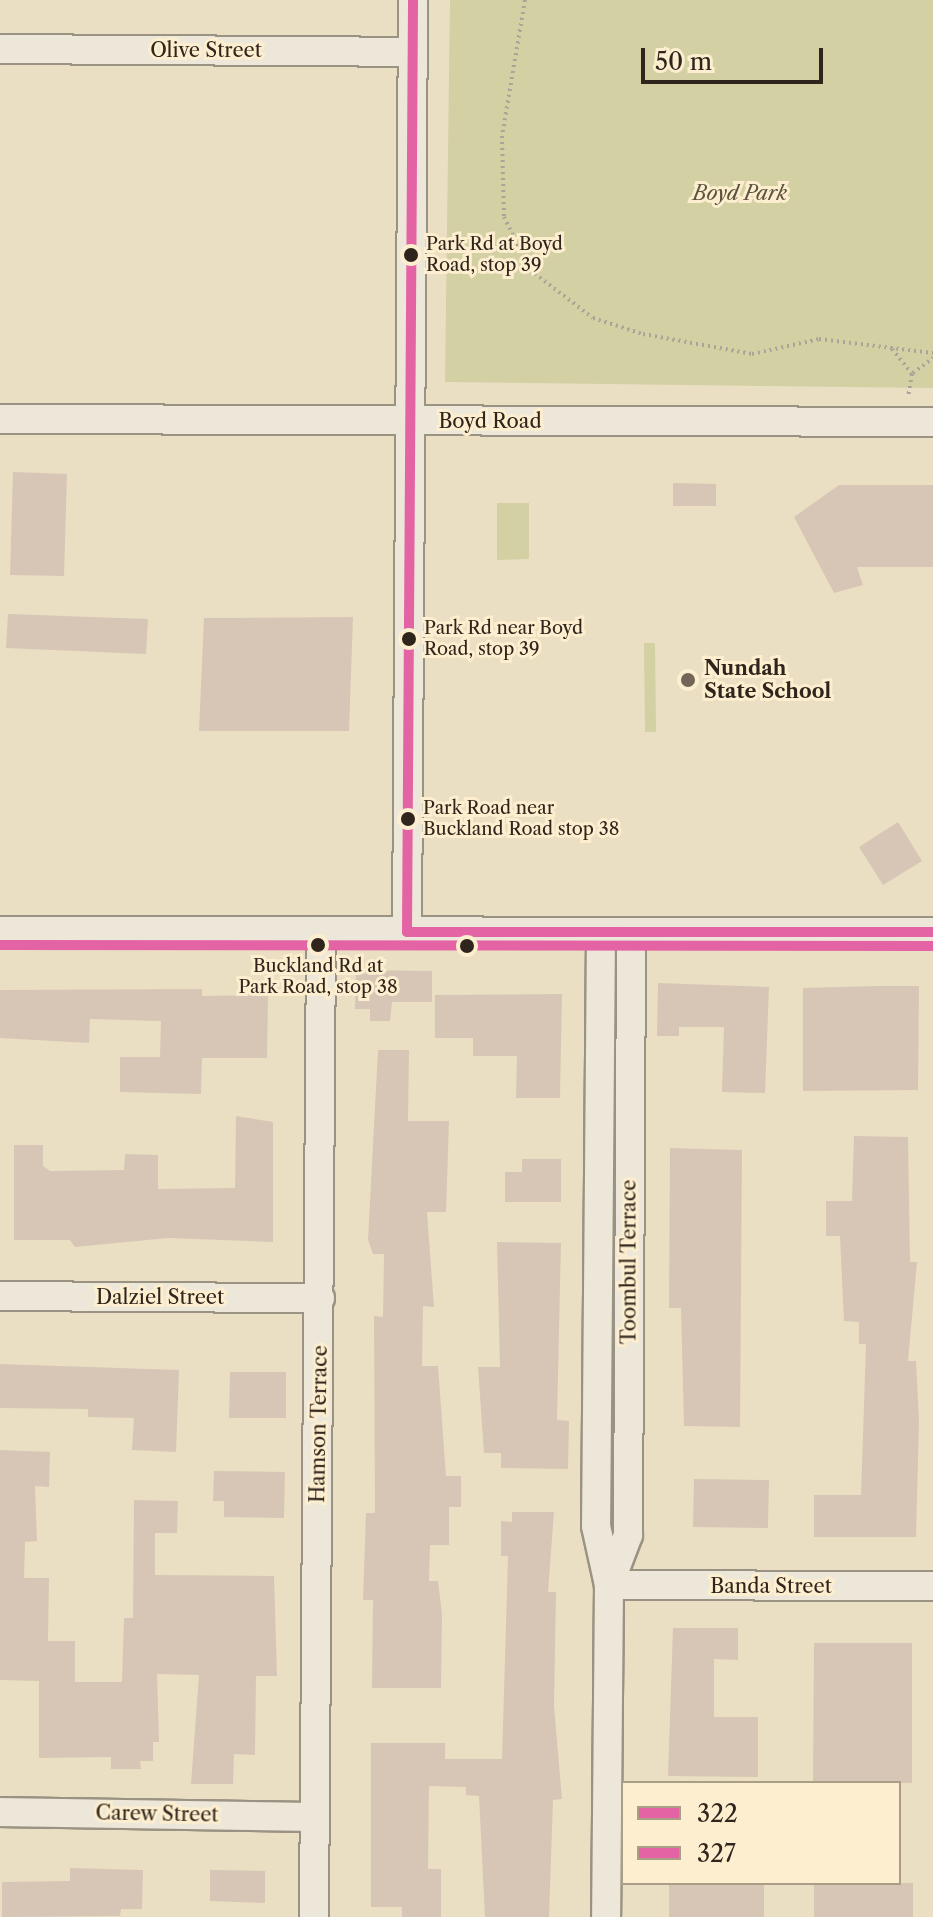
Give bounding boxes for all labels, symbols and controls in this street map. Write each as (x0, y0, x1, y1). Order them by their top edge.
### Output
scale bar (645, 32, 827, 82)
street label: Olive Street (150, 38, 262, 62)
text: 50 m (655, 47, 712, 76)
park label: Boyd Park (693, 181, 787, 205)
place label: Park Rd at Boyd Road, stop 39 (426, 234, 563, 276)
marker: Park Rd at Boyd Road, stop 39 (403, 247, 419, 263)
street label: Boyd Road (438, 409, 542, 433)
place label: Park Rd near Boyd Road, stop 39 (424, 618, 584, 660)
marker: Park Rd near Boyd Road, stop 39 (401, 631, 417, 647)
place label: Nundah State School (704, 656, 831, 703)
marker: Nundah State School (679, 671, 697, 689)
place label: Park Road near Buckland Road stop 38 (423, 798, 619, 840)
marker: Park Road near Buckland Road stop 38 (400, 811, 416, 827)
marker: Buckland Rd at Park Road, stop 38 (310, 937, 326, 953)
unlabelled marker (459, 938, 475, 954)
place label: Buckland Rd at Park Road, stop 38 (238, 956, 398, 998)
street label: Toombul Terrace (617, 1179, 641, 1345)
street label: Dalziel Street (96, 1285, 224, 1309)
street label: Hamson Terrace (306, 1345, 332, 1503)
street label: Banda Street (710, 1574, 832, 1598)
legend (621, 1781, 901, 1885)
text: 322 (697, 1799, 738, 1828)
street label: Carew Street (95, 1801, 219, 1827)
text: 327 (697, 1839, 736, 1868)

